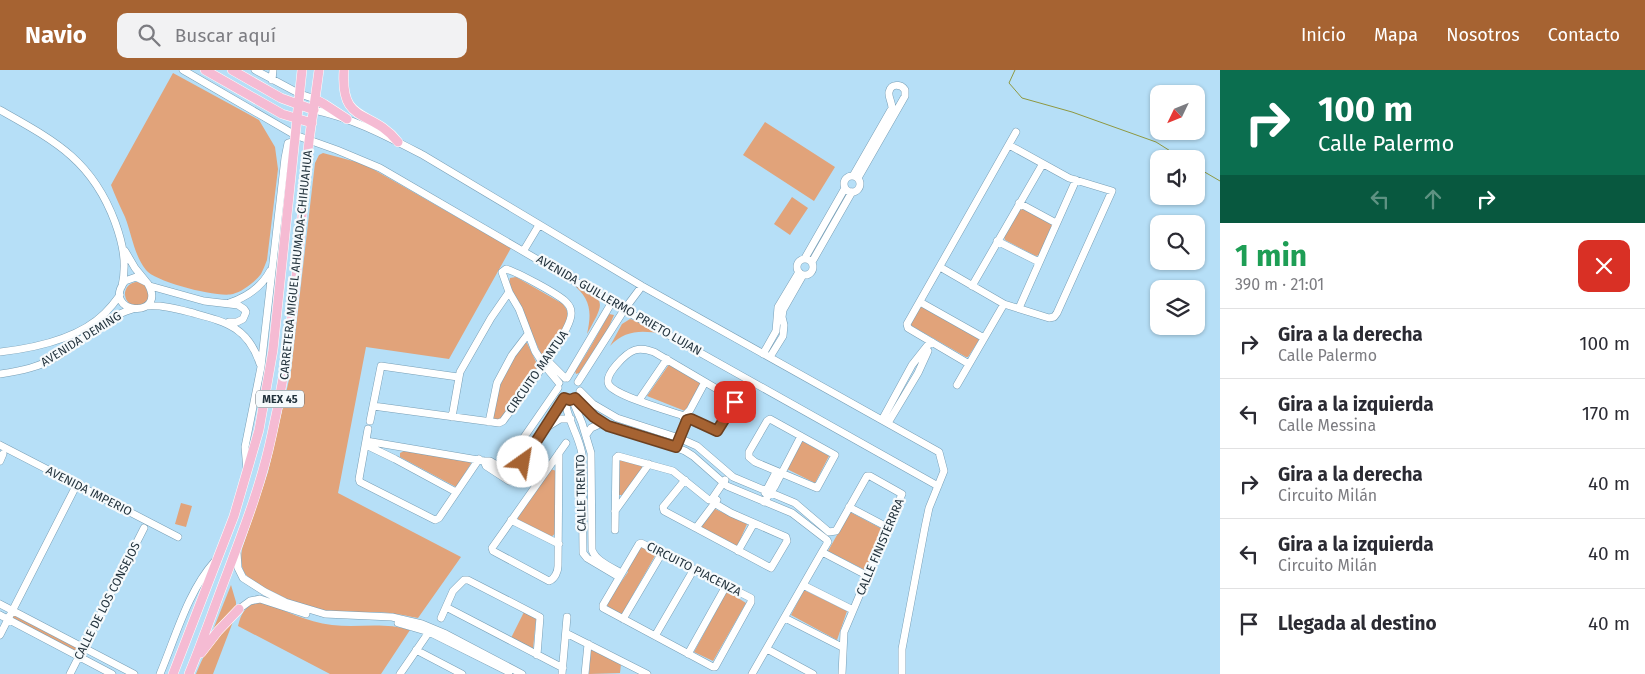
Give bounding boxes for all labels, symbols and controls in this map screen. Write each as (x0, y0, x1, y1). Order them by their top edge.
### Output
search box (117, 13, 467, 58)
text: Navio (25, 21, 87, 49)
icon: search (135, 21, 163, 49)
text: Buscar aquí (175, 24, 276, 47)
text: Inicio (1301, 24, 1346, 46)
text: Mapa (1374, 24, 1418, 46)
text: Nosotros (1446, 24, 1520, 46)
text: Contacto (1548, 24, 1620, 46)
north arrow (1150, 85, 1205, 140)
map controls (1150, 85, 1205, 335)
text: 100 m (1318, 88, 1413, 130)
icon: right (1235, 90, 1300, 155)
text: Calle Palermo (1318, 130, 1454, 157)
street label: CARRETERA MIGUEL AHUMADA-CHIHUAHUA (277, 149, 315, 381)
button: sound (1150, 150, 1205, 205)
icon: left (1366, 185, 1394, 213)
icon: ahead (1419, 185, 1447, 213)
icon: right (1472, 185, 1500, 213)
button: search (1150, 215, 1205, 270)
text: 1 min (1235, 238, 1307, 274)
button: close (1578, 240, 1630, 292)
street label: AVENIDA GUILLERMO PRIETO LUJAN (534, 252, 704, 358)
text: 390 m · 21:01 (1235, 275, 1324, 294)
button: layers (1150, 280, 1205, 335)
street label: AVENIDA DEMING (38, 309, 124, 369)
text: Gira a la derecha (1278, 323, 1423, 346)
street label: CIRCUITO MANTUA (503, 328, 571, 416)
icon: right (1235, 330, 1263, 358)
text: 100 m (1579, 332, 1630, 355)
text: Calle Palermo (1278, 346, 1377, 365)
pin (714, 381, 756, 423)
icon: arrive (721, 388, 749, 416)
road number: MEX 45 (256, 390, 304, 408)
text: Gira a la izquierda (1278, 393, 1434, 416)
icon: left (1235, 400, 1263, 428)
text: 170 m (1582, 402, 1630, 425)
text: Calle Messina (1278, 416, 1376, 435)
position arrow (496, 435, 548, 487)
street label: CALLE TRENTO (573, 454, 589, 532)
street label: AVENIDA IMPERIO (44, 463, 134, 519)
text: Gira a la derecha (1278, 463, 1423, 486)
icon: right (1235, 470, 1263, 498)
text: 40 m (1588, 472, 1630, 495)
text: Circuito Milán (1278, 486, 1377, 505)
street label: CALLE FINISTERRRA (853, 496, 907, 598)
text: Gira a la izquierda (1278, 533, 1434, 556)
street label: CALLE DE LOS CONSEJOS (71, 539, 143, 662)
street label: CIRCUITO PIACENZA (644, 539, 744, 599)
icon: left (1235, 540, 1263, 568)
text: 40 m (1588, 542, 1630, 565)
text: Circuito Milán (1278, 556, 1377, 575)
icon: arrive (1235, 610, 1263, 638)
text: Llegada al destino (1278, 612, 1437, 635)
text: 40 m (1588, 612, 1630, 635)

